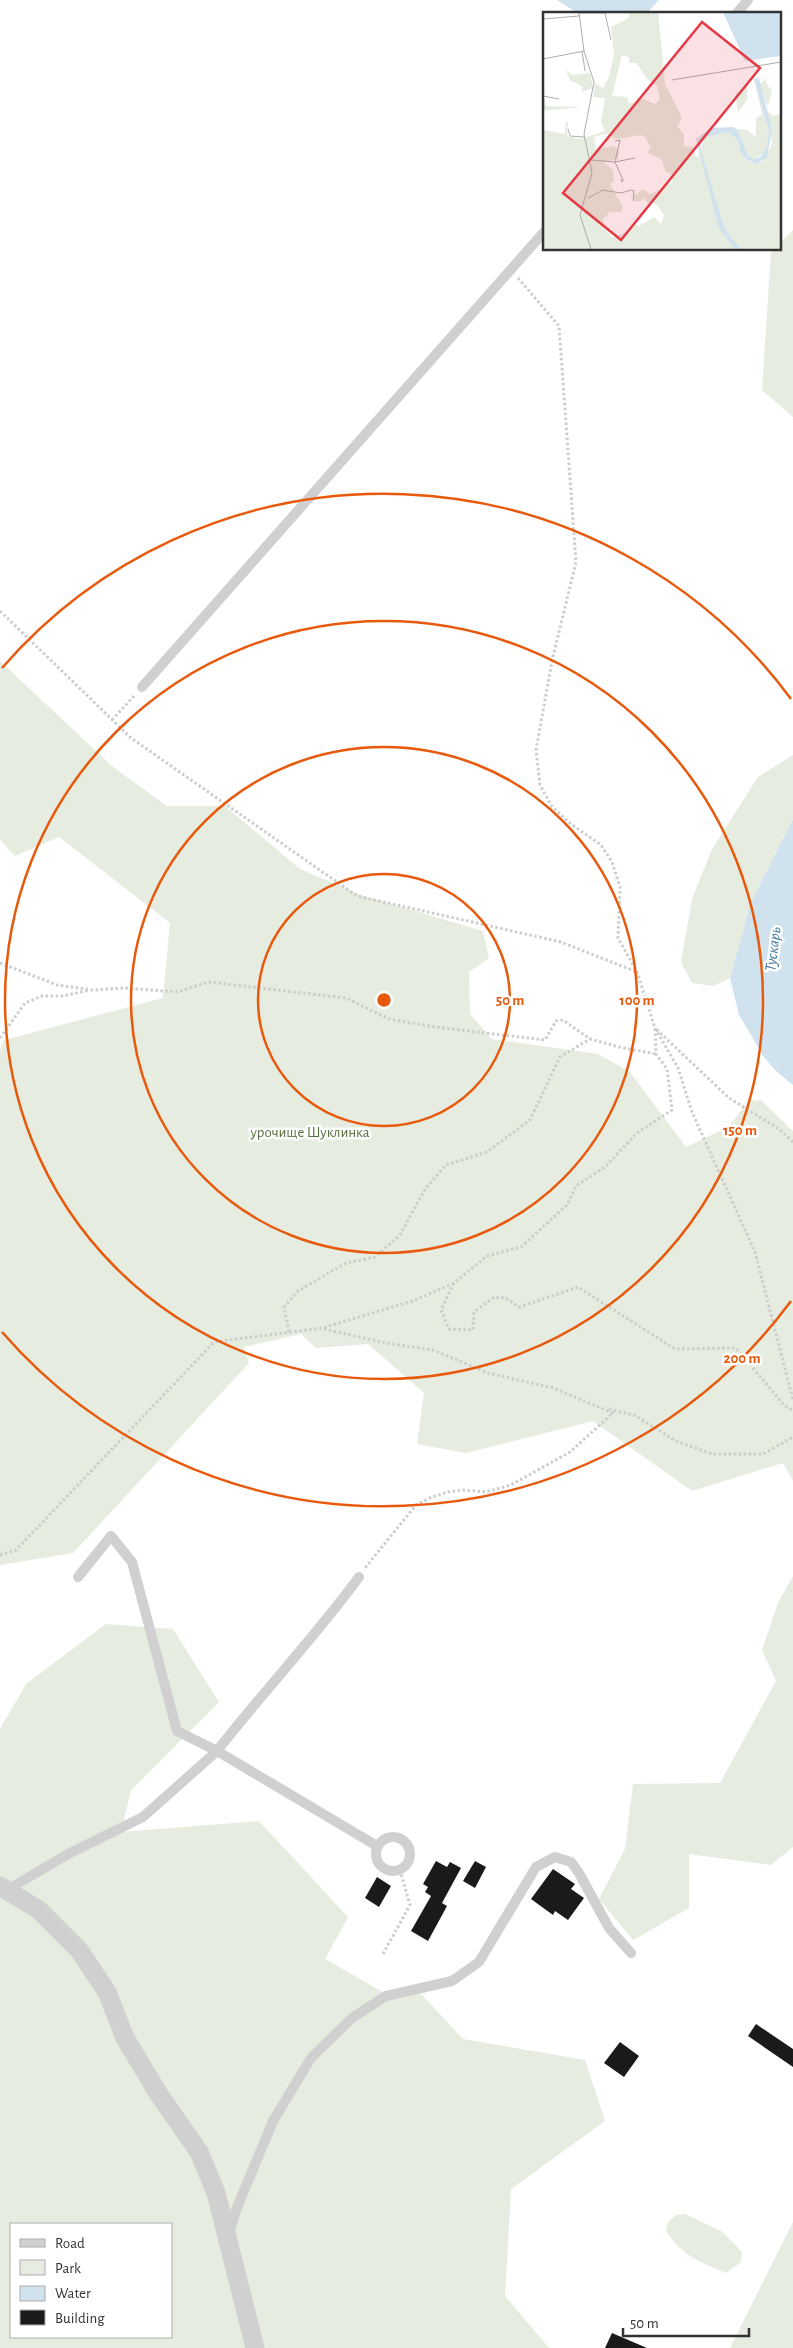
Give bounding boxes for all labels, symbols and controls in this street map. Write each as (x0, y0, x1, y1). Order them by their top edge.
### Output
inset map (543, 12, 780, 250)
water label: Тускарь (762, 926, 785, 972)
centre of rings (375, 991, 393, 1009)
text: 50 m (496, 993, 524, 1008)
text: 100 m (619, 993, 655, 1008)
text: 150 m (723, 1123, 757, 1138)
park label: урочище Шуклинка (249, 1125, 370, 1140)
text: 200 m (723, 1351, 761, 1366)
legend (10, 2223, 172, 2338)
text: Road (55, 2236, 85, 2251)
text: Park (55, 2261, 81, 2276)
text: Water (55, 2286, 91, 2301)
scale bar (623, 2306, 749, 2338)
text: Building (55, 2311, 105, 2326)
text: 50 m (630, 2316, 659, 2331)

